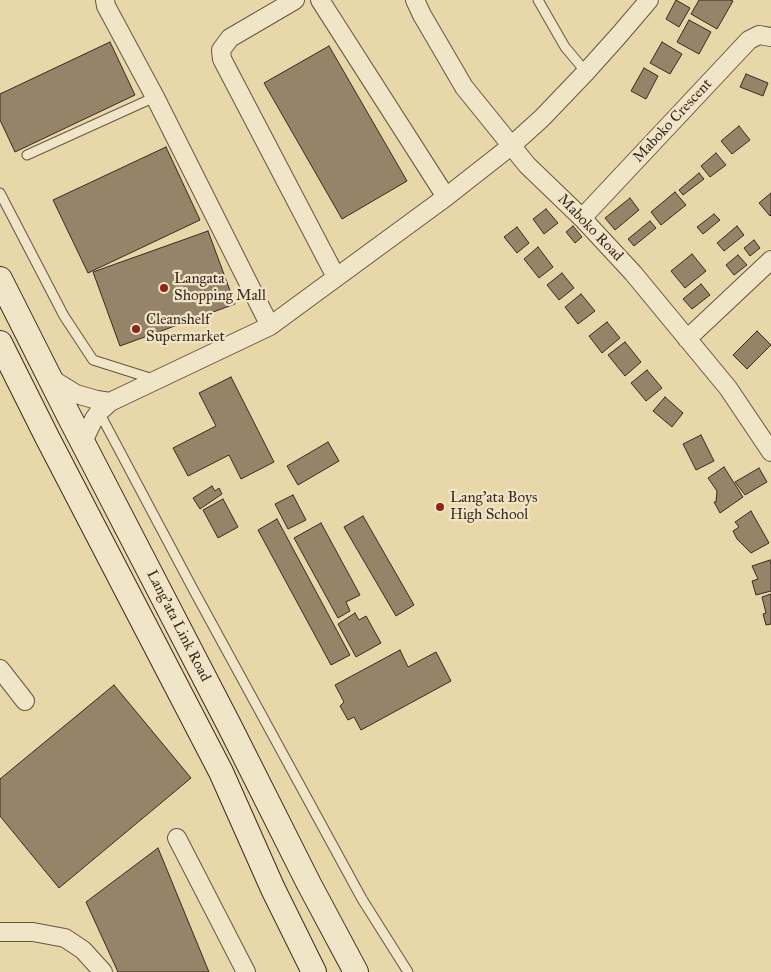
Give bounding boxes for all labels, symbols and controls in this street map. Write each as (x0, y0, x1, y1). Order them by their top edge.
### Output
street label: Maboko Crescent (630, 75, 716, 167)
street label: Maboko Road (554, 191, 626, 265)
place label: Langata Shopping Mall (174, 270, 266, 305)
marker: Langata Shopping Mall (158, 282, 170, 294)
place label: Cleanshelf Supermarket (146, 311, 225, 346)
marker: Cleanshelf Supermarket (130, 323, 142, 335)
place label: Lang'ata Boys High School (450, 489, 537, 524)
marker: Lang'ata Boys High School (434, 501, 446, 513)
street label: Lang'ata Link Road (142, 567, 214, 685)

